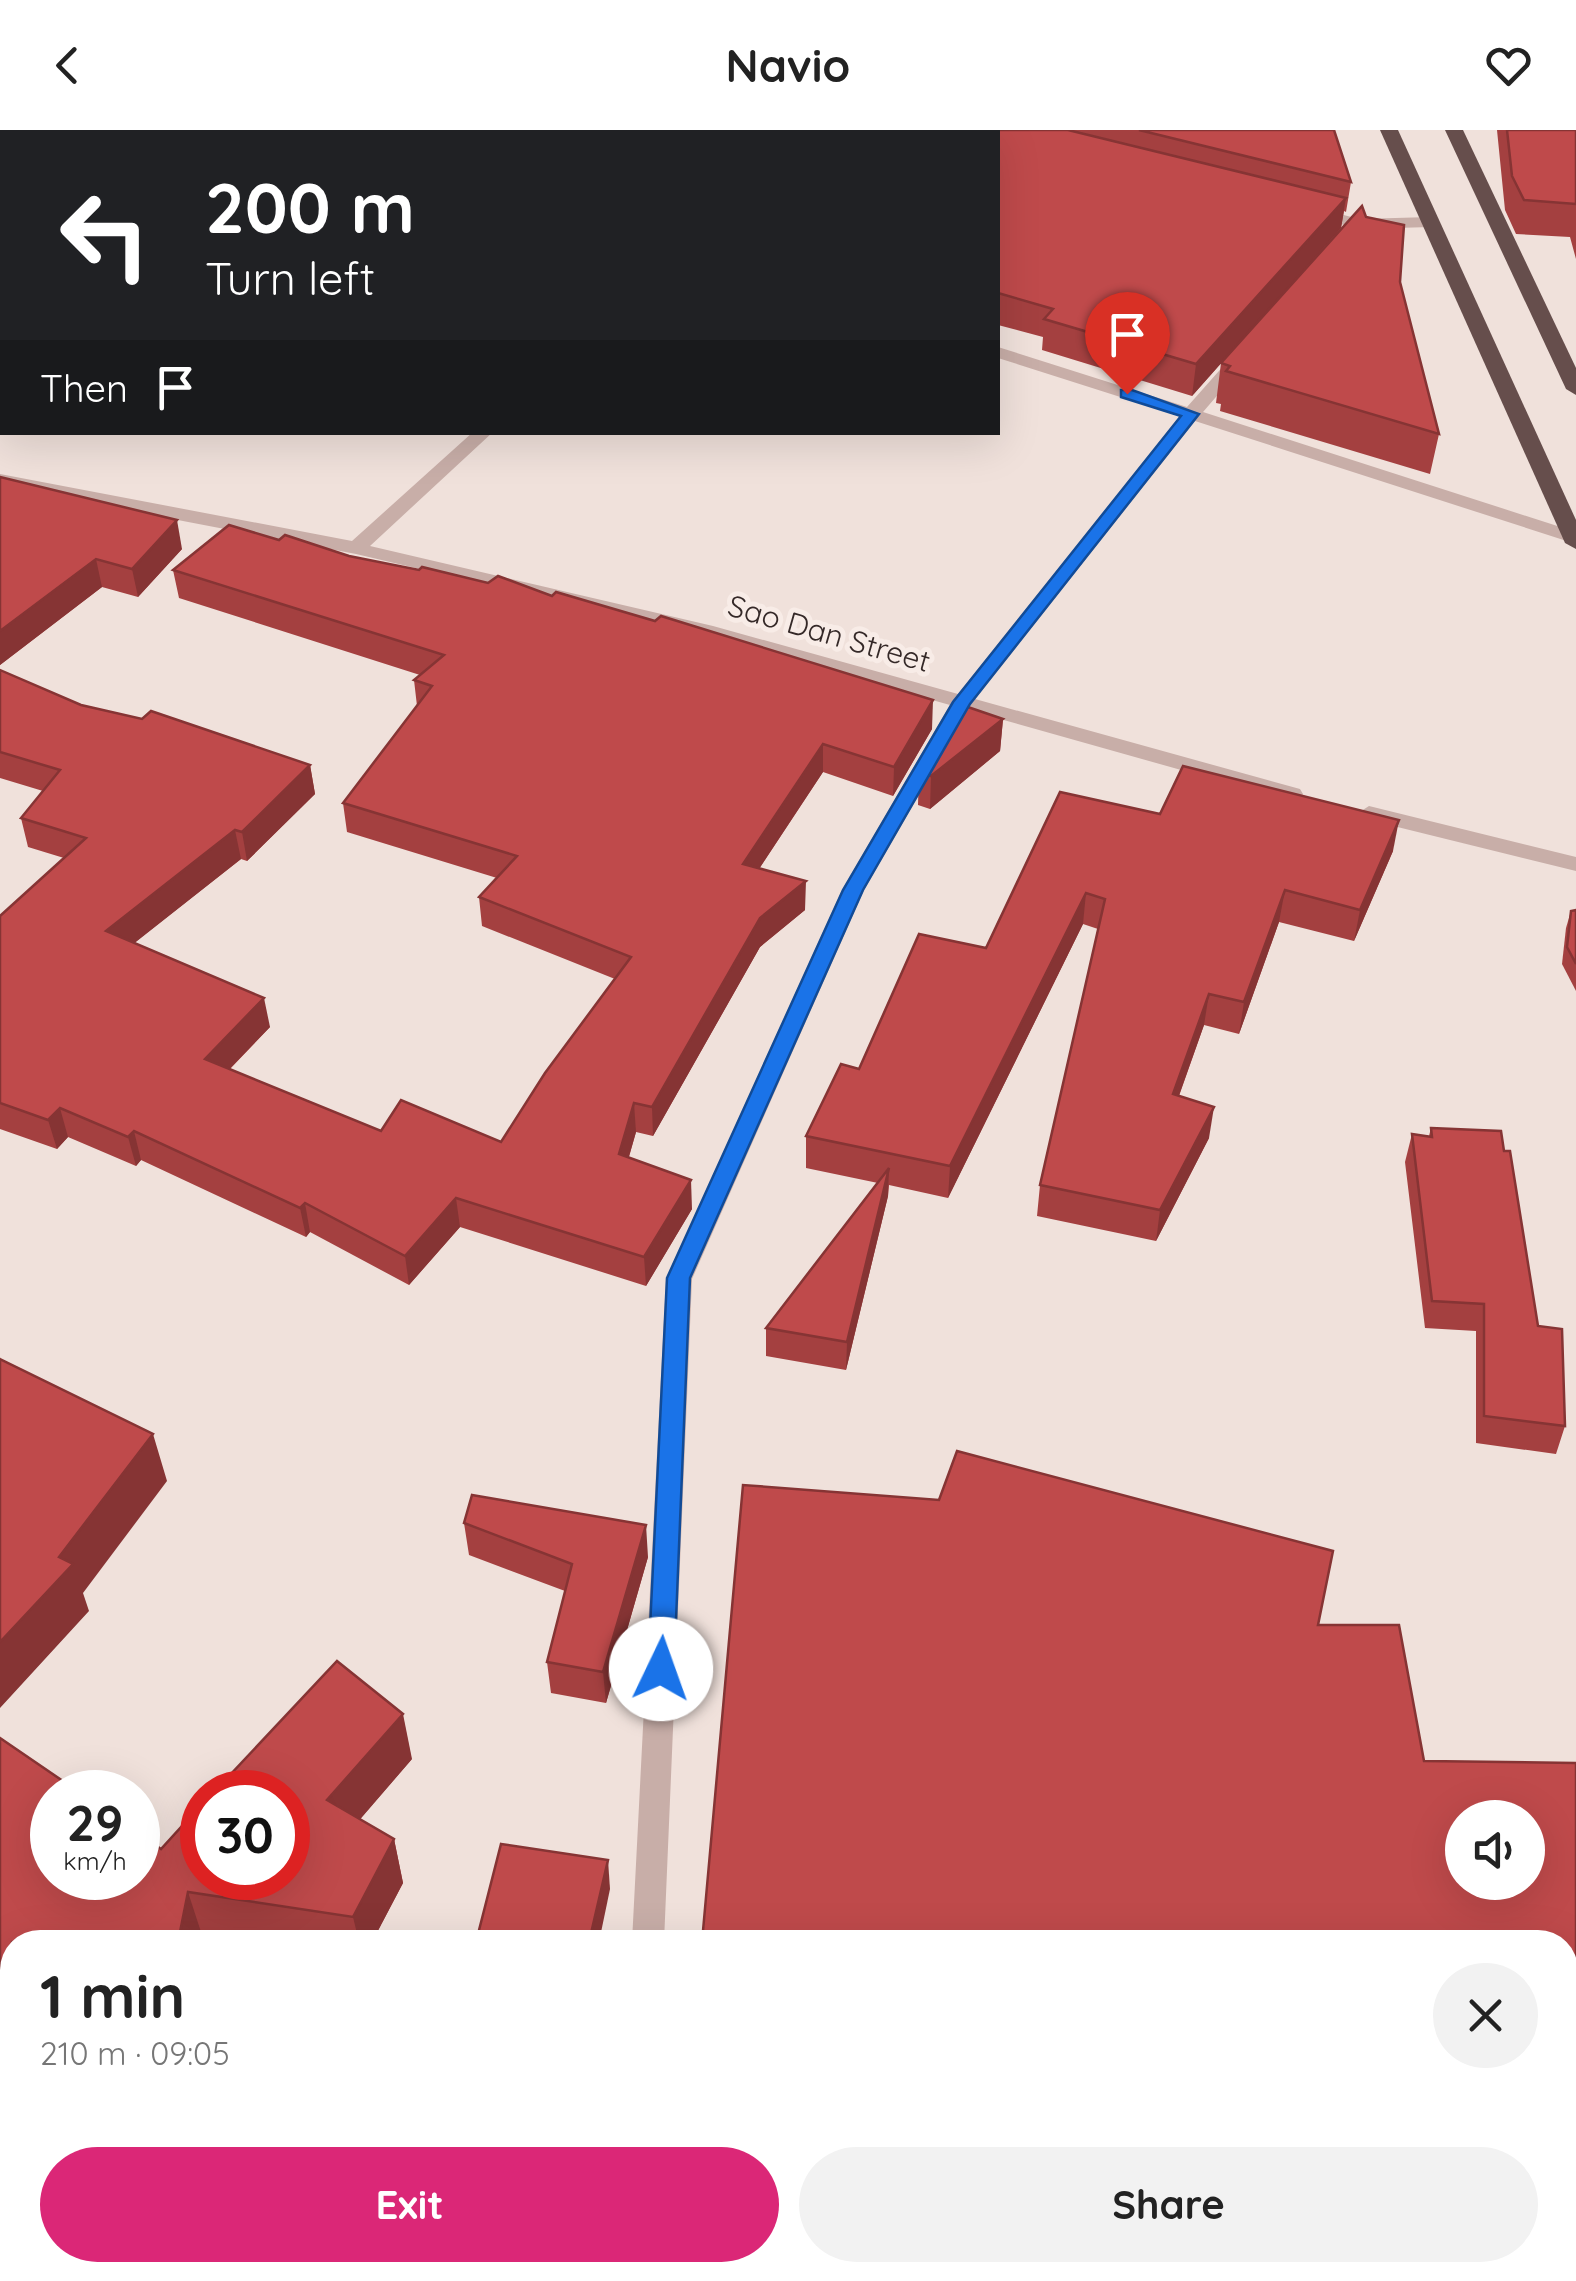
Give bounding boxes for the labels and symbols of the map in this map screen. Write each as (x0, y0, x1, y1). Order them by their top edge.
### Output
pin (1085, 292, 1170, 395)
street label: Sao Dan Street (724, 586, 935, 680)
position arrow (609, 1617, 713, 1721)
speed limit sign: 30 (180, 1770, 310, 1900)

